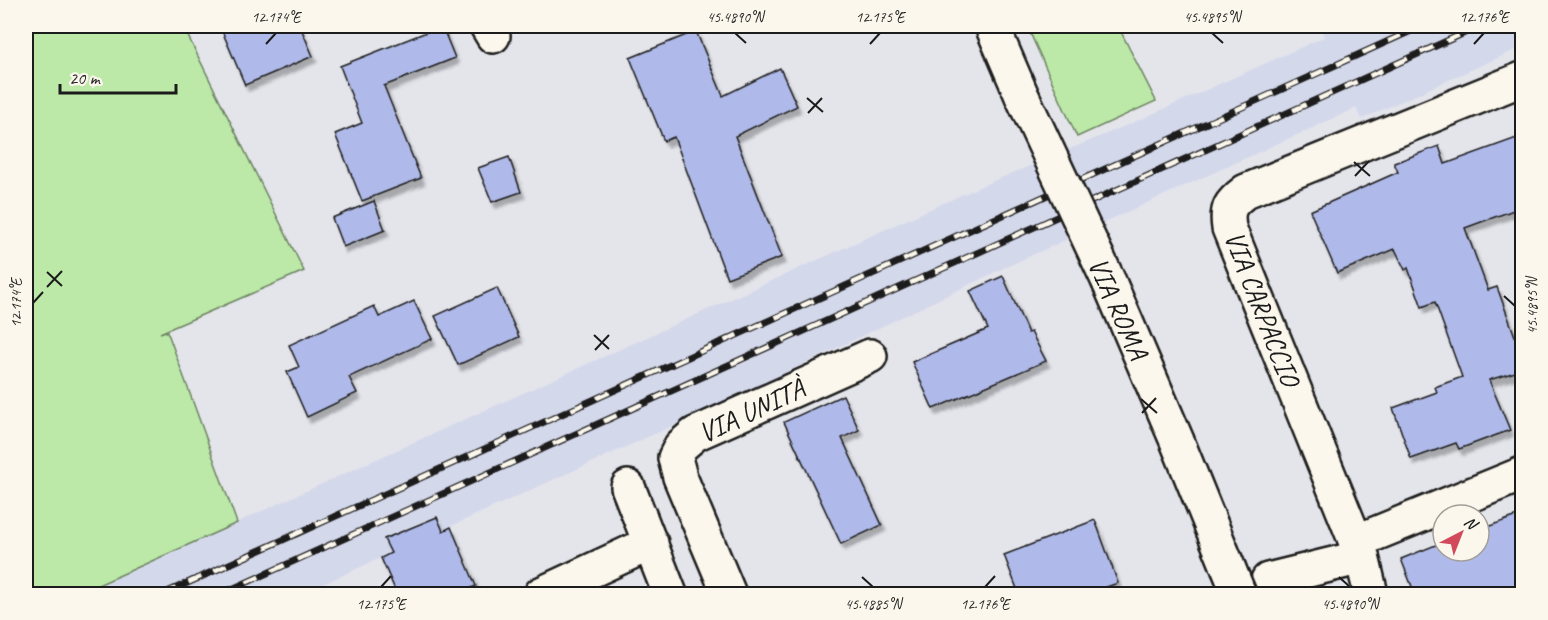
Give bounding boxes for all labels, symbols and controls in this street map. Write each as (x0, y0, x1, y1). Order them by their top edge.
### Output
text: 12.174°E (252, 8, 303, 27)
text: 45.4890°N (707, 8, 766, 27)
text: 12.175°E (856, 8, 907, 27)
text: 45.4895°N (1184, 8, 1243, 27)
text: 12.176°E (1460, 8, 1511, 27)
scale bar (60, 57, 176, 95)
text: 20 m (69, 67, 102, 89)
street label: VIA CARPACCIO (1217, 226, 1309, 393)
street label: VIA ROMA (1081, 252, 1157, 366)
text: 45.4895°N (1523, 275, 1542, 334)
text: 12.174°E (7, 276, 26, 327)
street label: VIA UNITÀ (693, 369, 813, 450)
north arrow (1431, 503, 1491, 563)
text: N (1460, 512, 1483, 535)
text: 12.175°E (357, 595, 408, 614)
text: 45.4885°N (845, 595, 904, 614)
text: 12.176°E (961, 595, 1012, 614)
text: 45.4890°N (1322, 595, 1381, 614)

